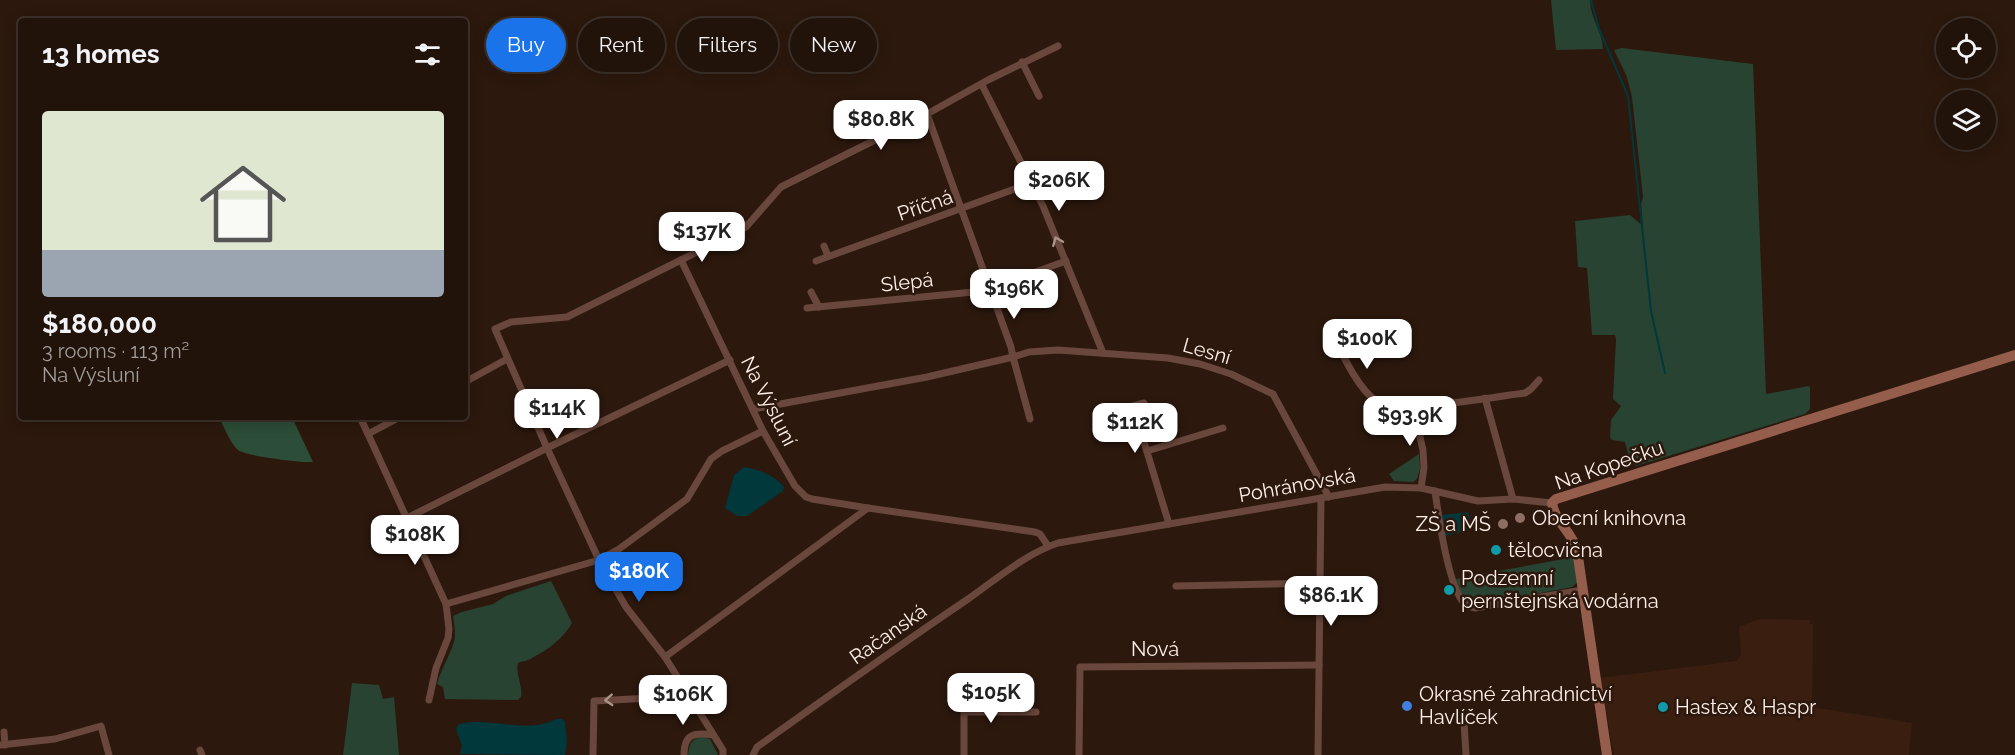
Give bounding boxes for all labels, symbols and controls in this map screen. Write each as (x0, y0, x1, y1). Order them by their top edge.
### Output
chip: Buy (486, 18, 566, 72)
chip: Rent (578, 18, 665, 72)
chip: Filters (677, 18, 778, 72)
chip: New (790, 18, 877, 72)
map controls (1936, 18, 1996, 150)
button: locate (1936, 18, 1996, 78)
icon: filters (411, 38, 444, 71)
text: 13 homes (42, 39, 160, 69)
button: layers (1936, 90, 1996, 150)
pin: $80.8K (832, 100, 930, 151)
text: $80.8K (848, 107, 915, 131)
icon: home (189, 150, 297, 258)
pin: $206K (1017, 161, 1101, 212)
text: $206K (1028, 168, 1090, 192)
street label: Příčná (894, 184, 956, 226)
pin: $137K (660, 212, 744, 263)
text: $137K (673, 219, 731, 243)
one-way arrow (1052, 236, 1064, 247)
street label: Slepá (880, 267, 934, 297)
pin: $196K (972, 269, 1056, 320)
text: $196K (984, 276, 1044, 300)
text: $180,000 (42, 309, 157, 339)
pin: $100K (1325, 319, 1409, 370)
text: $100K (1337, 326, 1397, 350)
street label: Lesní (1180, 333, 1234, 369)
text: 3 rooms · 113 m² (42, 339, 189, 363)
street label: Na Výsluní (736, 352, 802, 450)
text: Na Výsluní (42, 363, 140, 387)
pin: $114K (515, 389, 599, 440)
text: $114K (528, 396, 586, 420)
pin: $93.9K (1361, 396, 1459, 447)
pin: $112K (1093, 403, 1177, 454)
text: $93.9K (1377, 403, 1443, 427)
text: $112K (1106, 410, 1164, 434)
street label: Na Kopečku (1552, 435, 1666, 495)
street label: Pohránovská (1237, 463, 1357, 507)
place label: Obecní knihovna (1532, 506, 1686, 530)
place label: ZŠ a MŠ (1416, 511, 1491, 536)
marker: Obecní knihovna (1513, 511, 1527, 525)
pin: $108K (373, 515, 457, 566)
marker: ZŠ a MŠ (1496, 517, 1510, 531)
text: $108K (385, 522, 445, 546)
place label: tělocvična (1508, 538, 1603, 562)
marker: tělocvična (1489, 543, 1503, 557)
pin: $180K (597, 552, 681, 603)
text: $180K (609, 559, 669, 583)
place label: Podzemní pernštejnská vodárna (1461, 566, 1659, 613)
pin: $86.1K (1282, 576, 1380, 627)
text: $86.1K (1299, 583, 1363, 607)
marker: Podzemní pernštejnská vodárna (1442, 583, 1456, 597)
street label: Račanská (845, 599, 931, 669)
street label: Nová (1131, 637, 1179, 661)
pin: $105K (949, 673, 1033, 724)
pin: $106K (641, 675, 725, 726)
text: $105K (961, 680, 1021, 704)
text: $106K (653, 682, 713, 706)
place label: Okrasné zahradnictví Havlíček (1419, 682, 1613, 729)
one-way arrow (605, 694, 614, 707)
place label: Hastex & Haspr (1675, 695, 1816, 719)
marker: Okrasné zahradnictví Havlíček (1400, 699, 1414, 713)
marker: Hastex & Haspr (1656, 700, 1670, 714)

